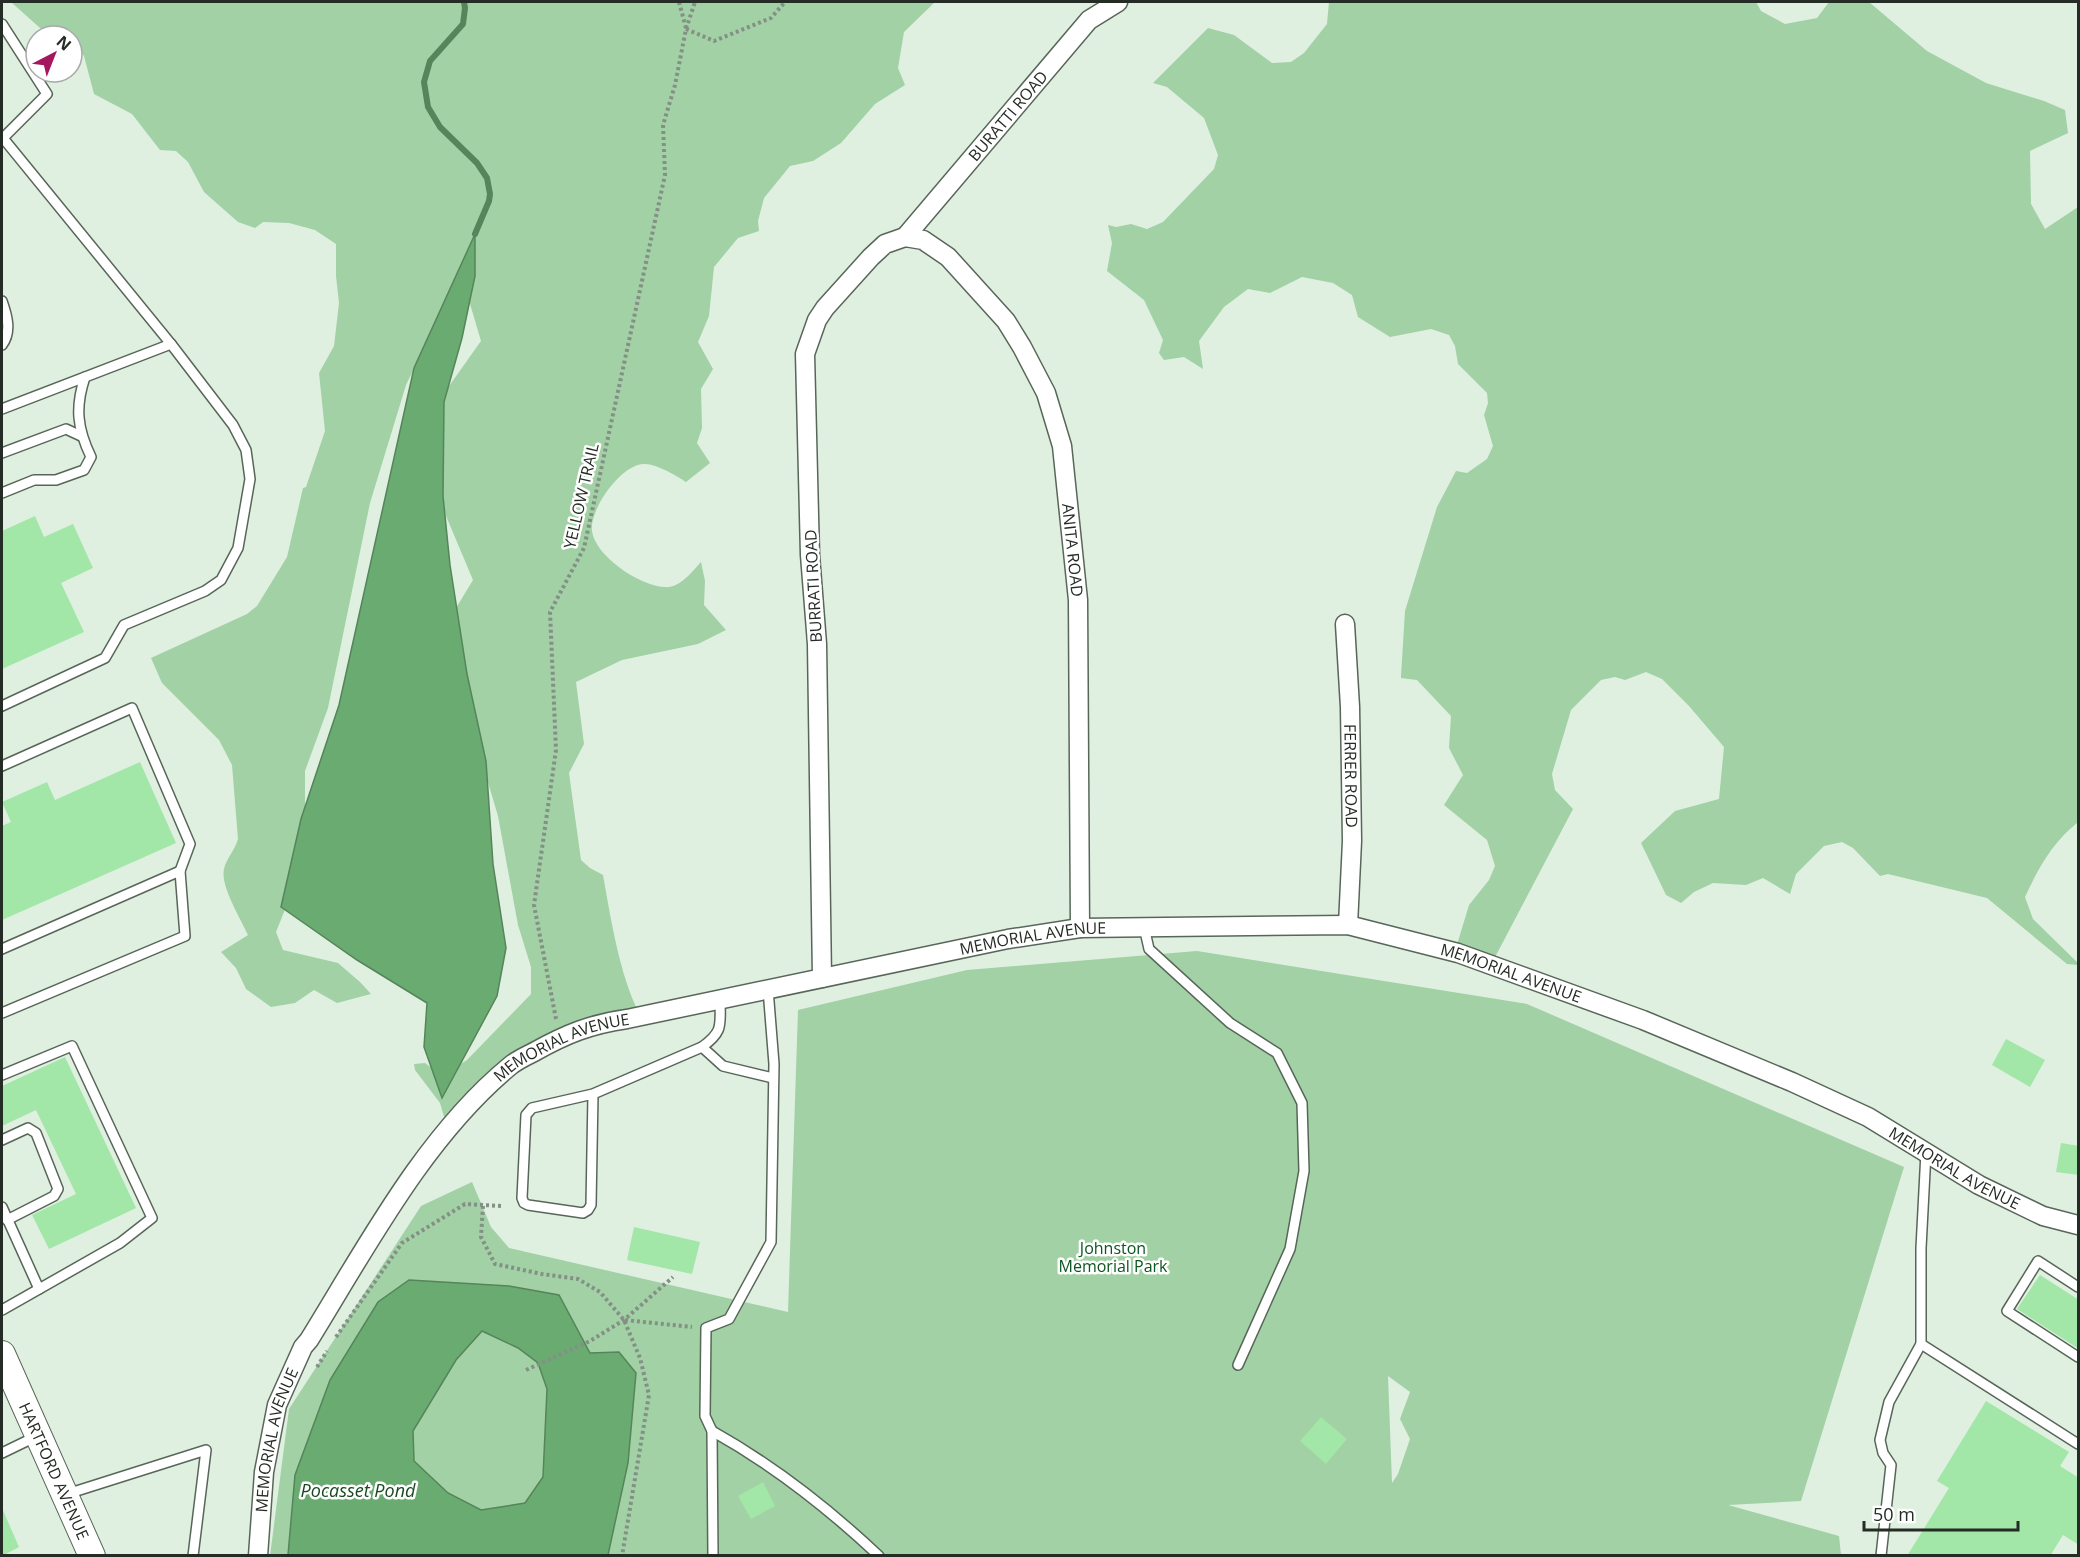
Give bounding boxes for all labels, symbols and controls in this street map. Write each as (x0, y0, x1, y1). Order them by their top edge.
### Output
north arrow (24, 24, 84, 84)
text: N (52, 30, 76, 55)
street label: BURATTI ROAD (963, 66, 1053, 166)
street label: YELLOW TRAIL (558, 441, 604, 551)
street label: ANITA ROAD (1057, 502, 1089, 598)
street label: BURRATI ROAD (799, 529, 827, 643)
street label: FERRER ROAD (1339, 724, 1363, 828)
street label: MEMORIAL AVENUE (957, 916, 1106, 960)
street label: MEMORIAL AVENUE (1438, 938, 1585, 1008)
street label: MEMORIAL AVENUE (488, 1008, 631, 1087)
street label: MEMORIAL AVENUE (1885, 1121, 2024, 1214)
park label: Johnston Memorial Park (1059, 1237, 1168, 1277)
street label: MEMORIAL AVENUE (250, 1364, 303, 1513)
street label: HARTFORD AVENUE (14, 1399, 94, 1543)
water label: Pocasset Pond (301, 1478, 416, 1502)
scale bar (1864, 1494, 2018, 1532)
text: 50 m (1873, 1502, 1915, 1526)

